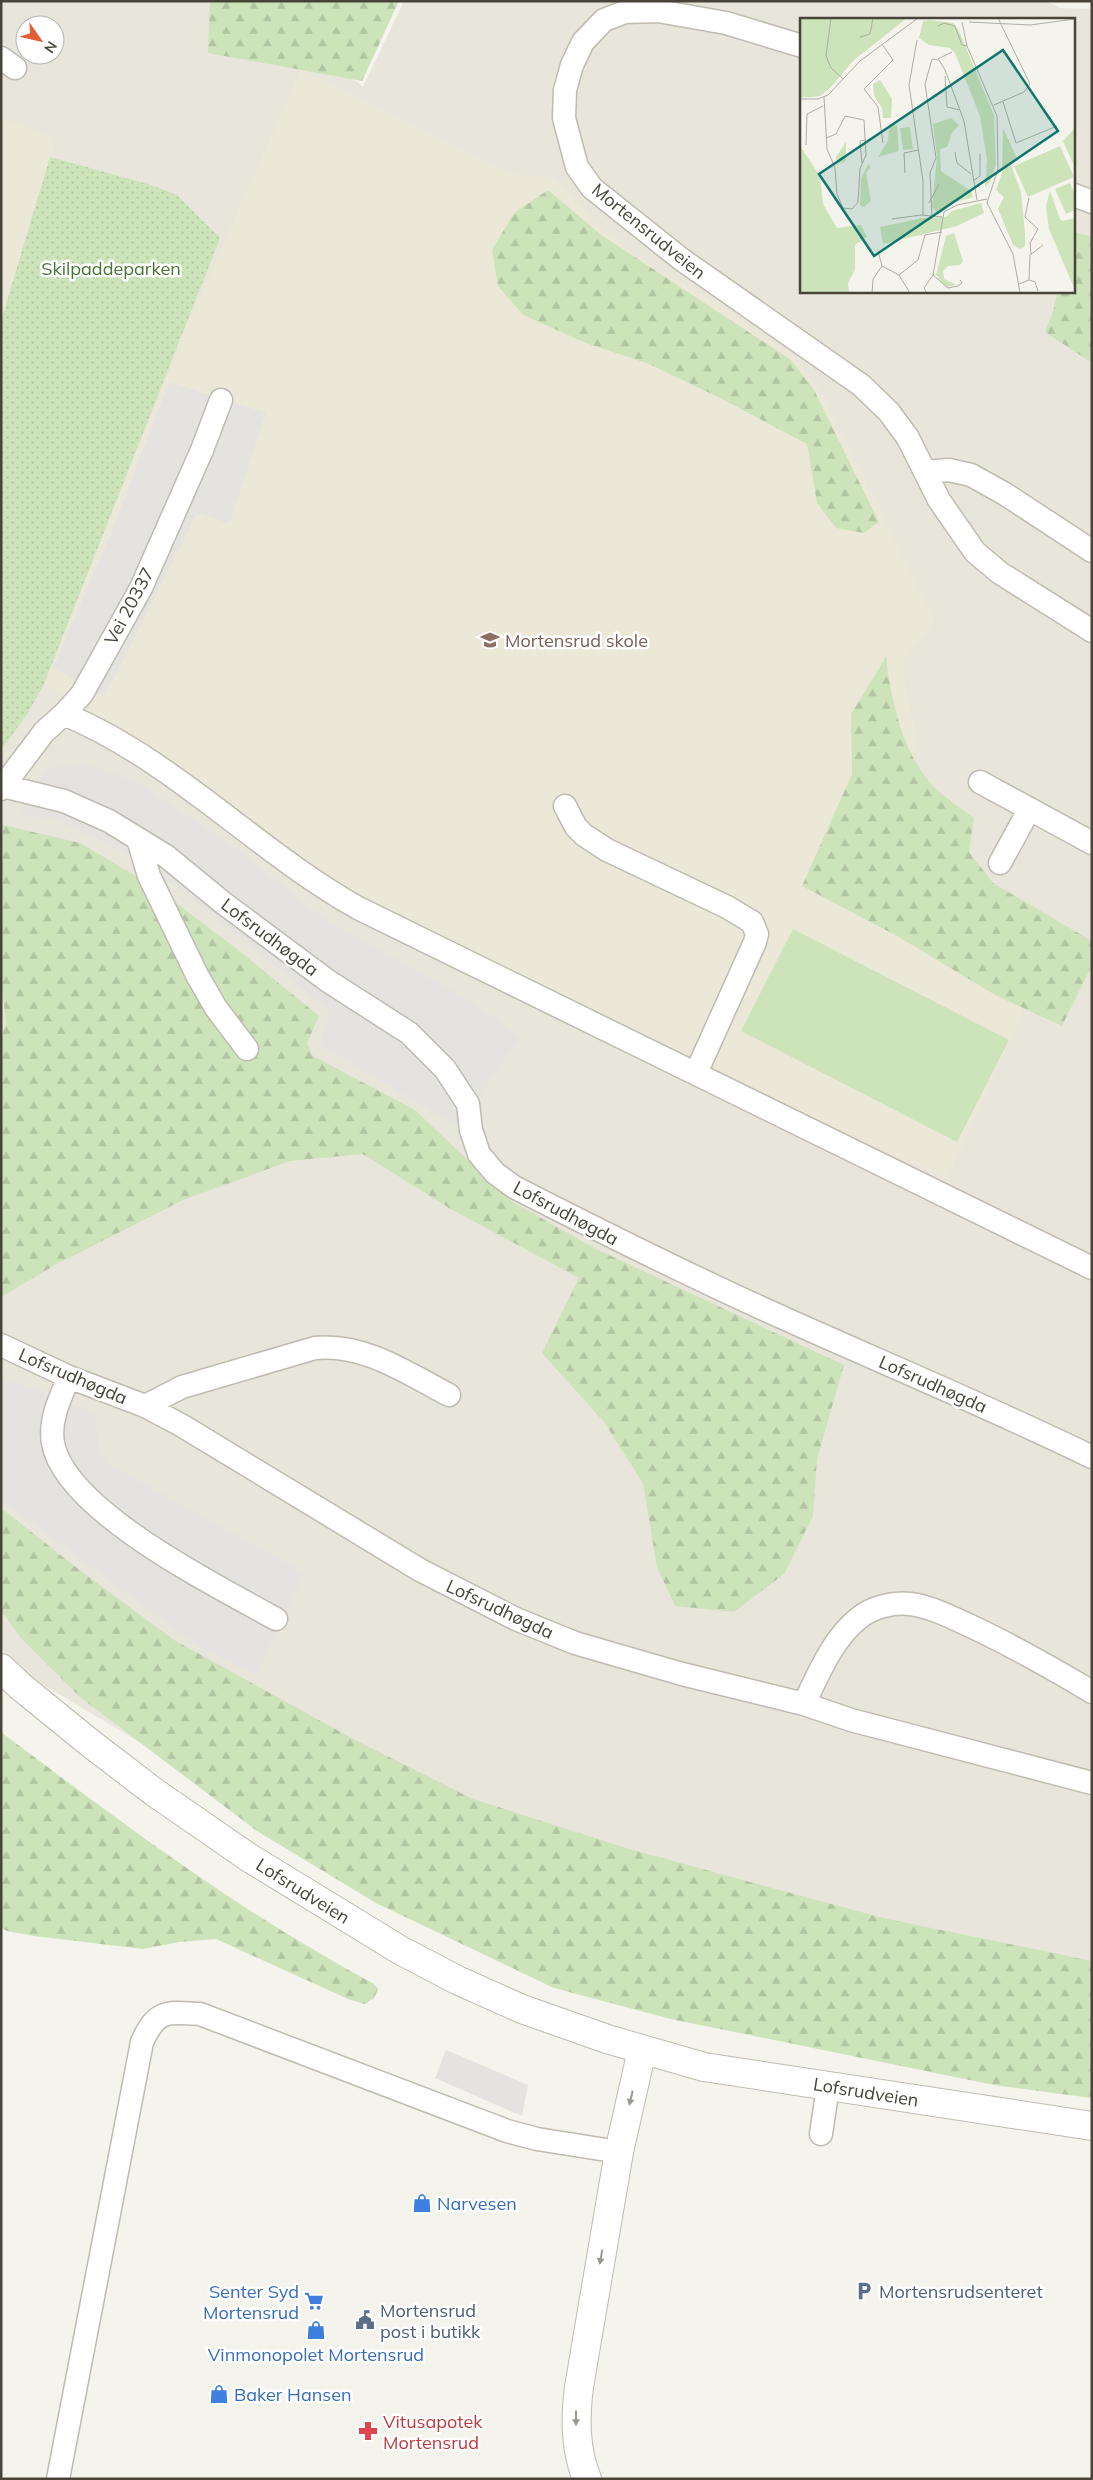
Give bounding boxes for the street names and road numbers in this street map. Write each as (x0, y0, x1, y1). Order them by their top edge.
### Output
street label: Mortensrudveien (587, 178, 711, 284)
street label: Vei 20337 (99, 563, 159, 649)
street label: Lofsrudhøgda (217, 893, 323, 981)
street label: Lofsrudhøgda (509, 1176, 623, 1250)
street label: Lofsrudhøgda (15, 1343, 131, 1409)
street label: Lofsrudhøgda (875, 1350, 991, 1418)
street label: Lofsrudhøgda (443, 1574, 557, 1644)
street label: Lofsrudveien (252, 1853, 354, 1929)
street label: Lofsrudveien (812, 2072, 920, 2112)

